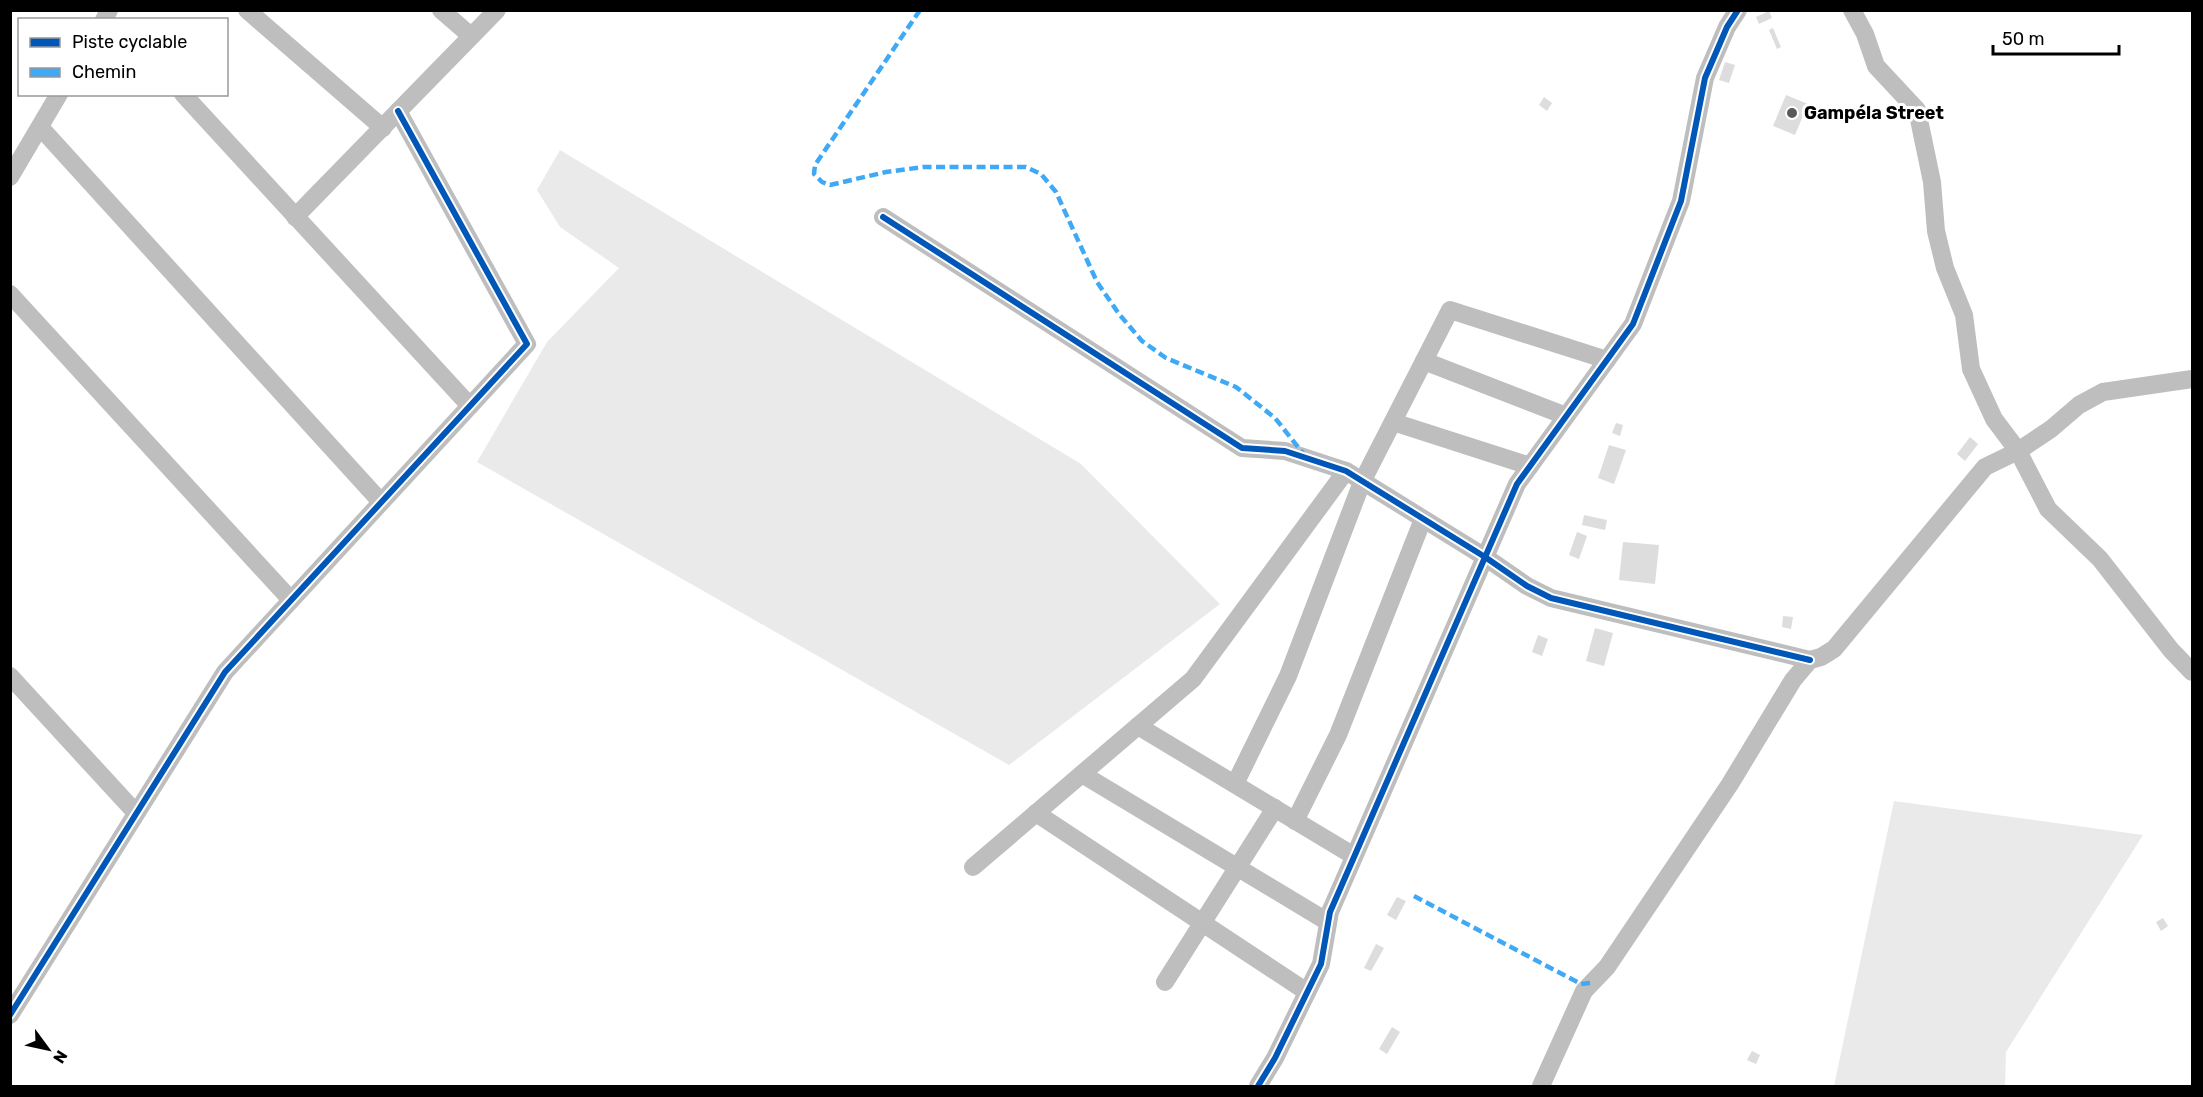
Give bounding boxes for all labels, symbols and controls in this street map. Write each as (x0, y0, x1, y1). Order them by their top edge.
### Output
legend (18, 18, 228, 96)
scale bar (1993, 18, 2119, 56)
text: 50 m (2002, 28, 2045, 50)
text: Piste cyclable (72, 31, 187, 53)
text: Chemin (72, 61, 136, 83)
place label: Gampéla Street (1804, 102, 1944, 124)
marker: Gampéla Street (1785, 106, 1799, 120)
north arrow (18, 1019, 78, 1079)
text: N (49, 1047, 71, 1067)

